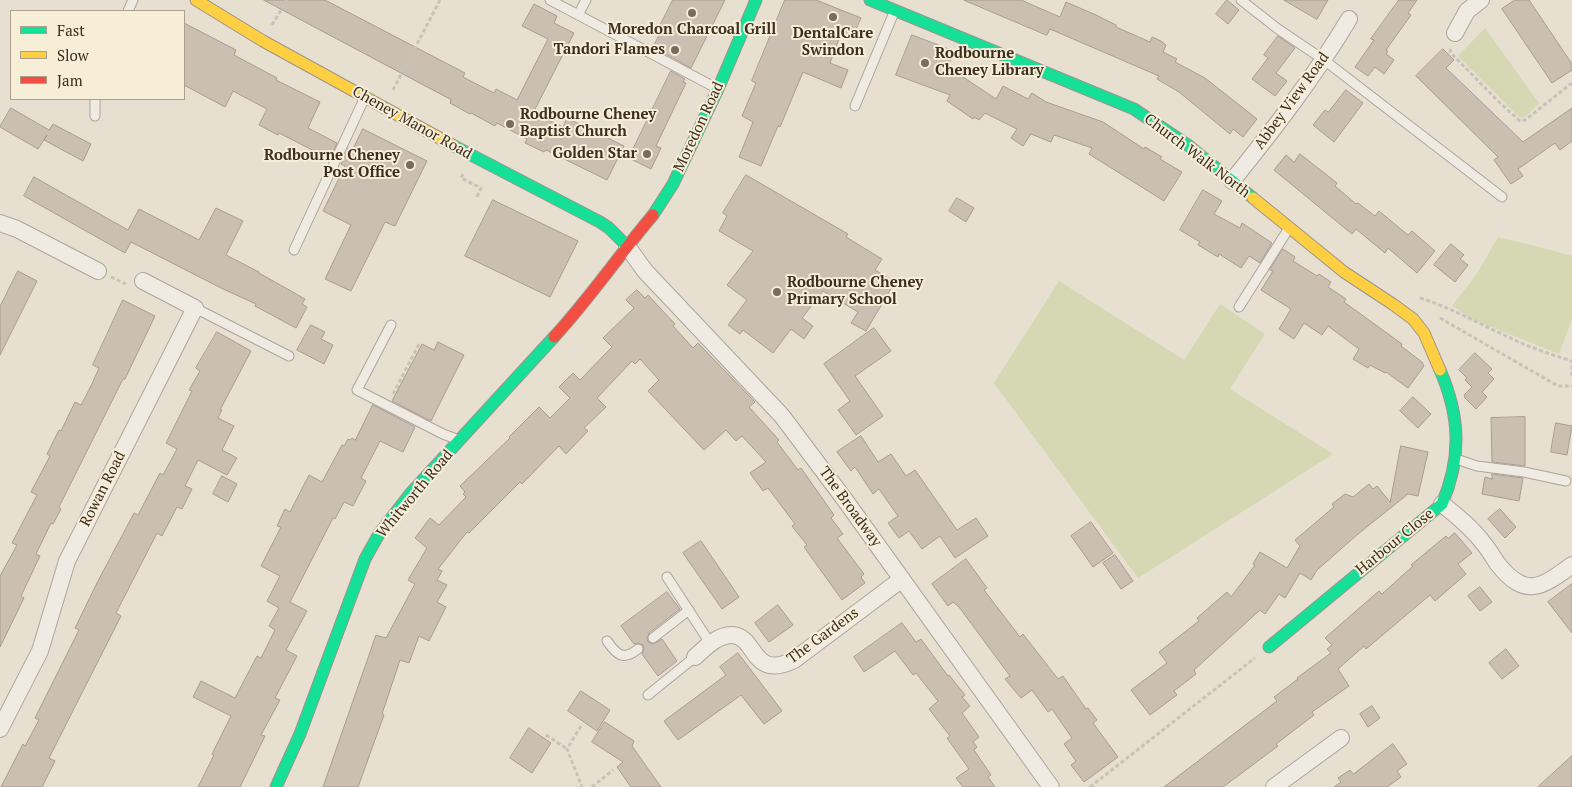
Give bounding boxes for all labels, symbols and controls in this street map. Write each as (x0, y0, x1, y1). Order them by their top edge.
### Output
marker: Moredon Charcoal Grill (686, 7, 698, 19)
legend (10, 10, 185, 100)
marker: DentalCare Swindon (827, 11, 839, 23)
text: Fast (57, 20, 85, 40)
place label: Moredon Charcoal Grill (608, 21, 776, 39)
place label: DentalCare Swindon (793, 25, 873, 60)
place label: Tandori Flames (553, 41, 665, 59)
marker: Tandori Flames (669, 44, 681, 56)
text: Slow (57, 45, 89, 65)
place label: Rodbourne Cheney Library (935, 45, 1044, 80)
street label: Abbey View Road (1251, 49, 1333, 153)
marker: Rodbourne Cheney Library (919, 57, 931, 69)
text: Jam (57, 70, 83, 90)
street label: Moredon Road (670, 79, 728, 175)
street label: Cheney Manor Road (349, 83, 475, 163)
place label: Rodbourne Cheney Baptist Church (520, 106, 656, 141)
street label: Church Walk North (1140, 110, 1254, 202)
marker: Rodbourne Cheney Baptist Church (504, 118, 516, 130)
place label: Golden Star (553, 145, 637, 163)
place label: Rodbourne Cheney Post Office (264, 147, 400, 182)
marker: Golden Star (641, 148, 653, 160)
marker: Rodbourne Cheney Post Office (404, 159, 416, 171)
place label: Rodbourne Cheney Primary School (787, 274, 923, 309)
marker: Rodbourne Cheney Primary School (771, 286, 783, 298)
street label: Whitworth Road (373, 446, 457, 542)
street label: Rowan Road (76, 448, 130, 530)
street label: The Broadway (815, 463, 885, 551)
street label: Harbour Close (1352, 505, 1438, 579)
street label: The Gardens (784, 604, 862, 668)

